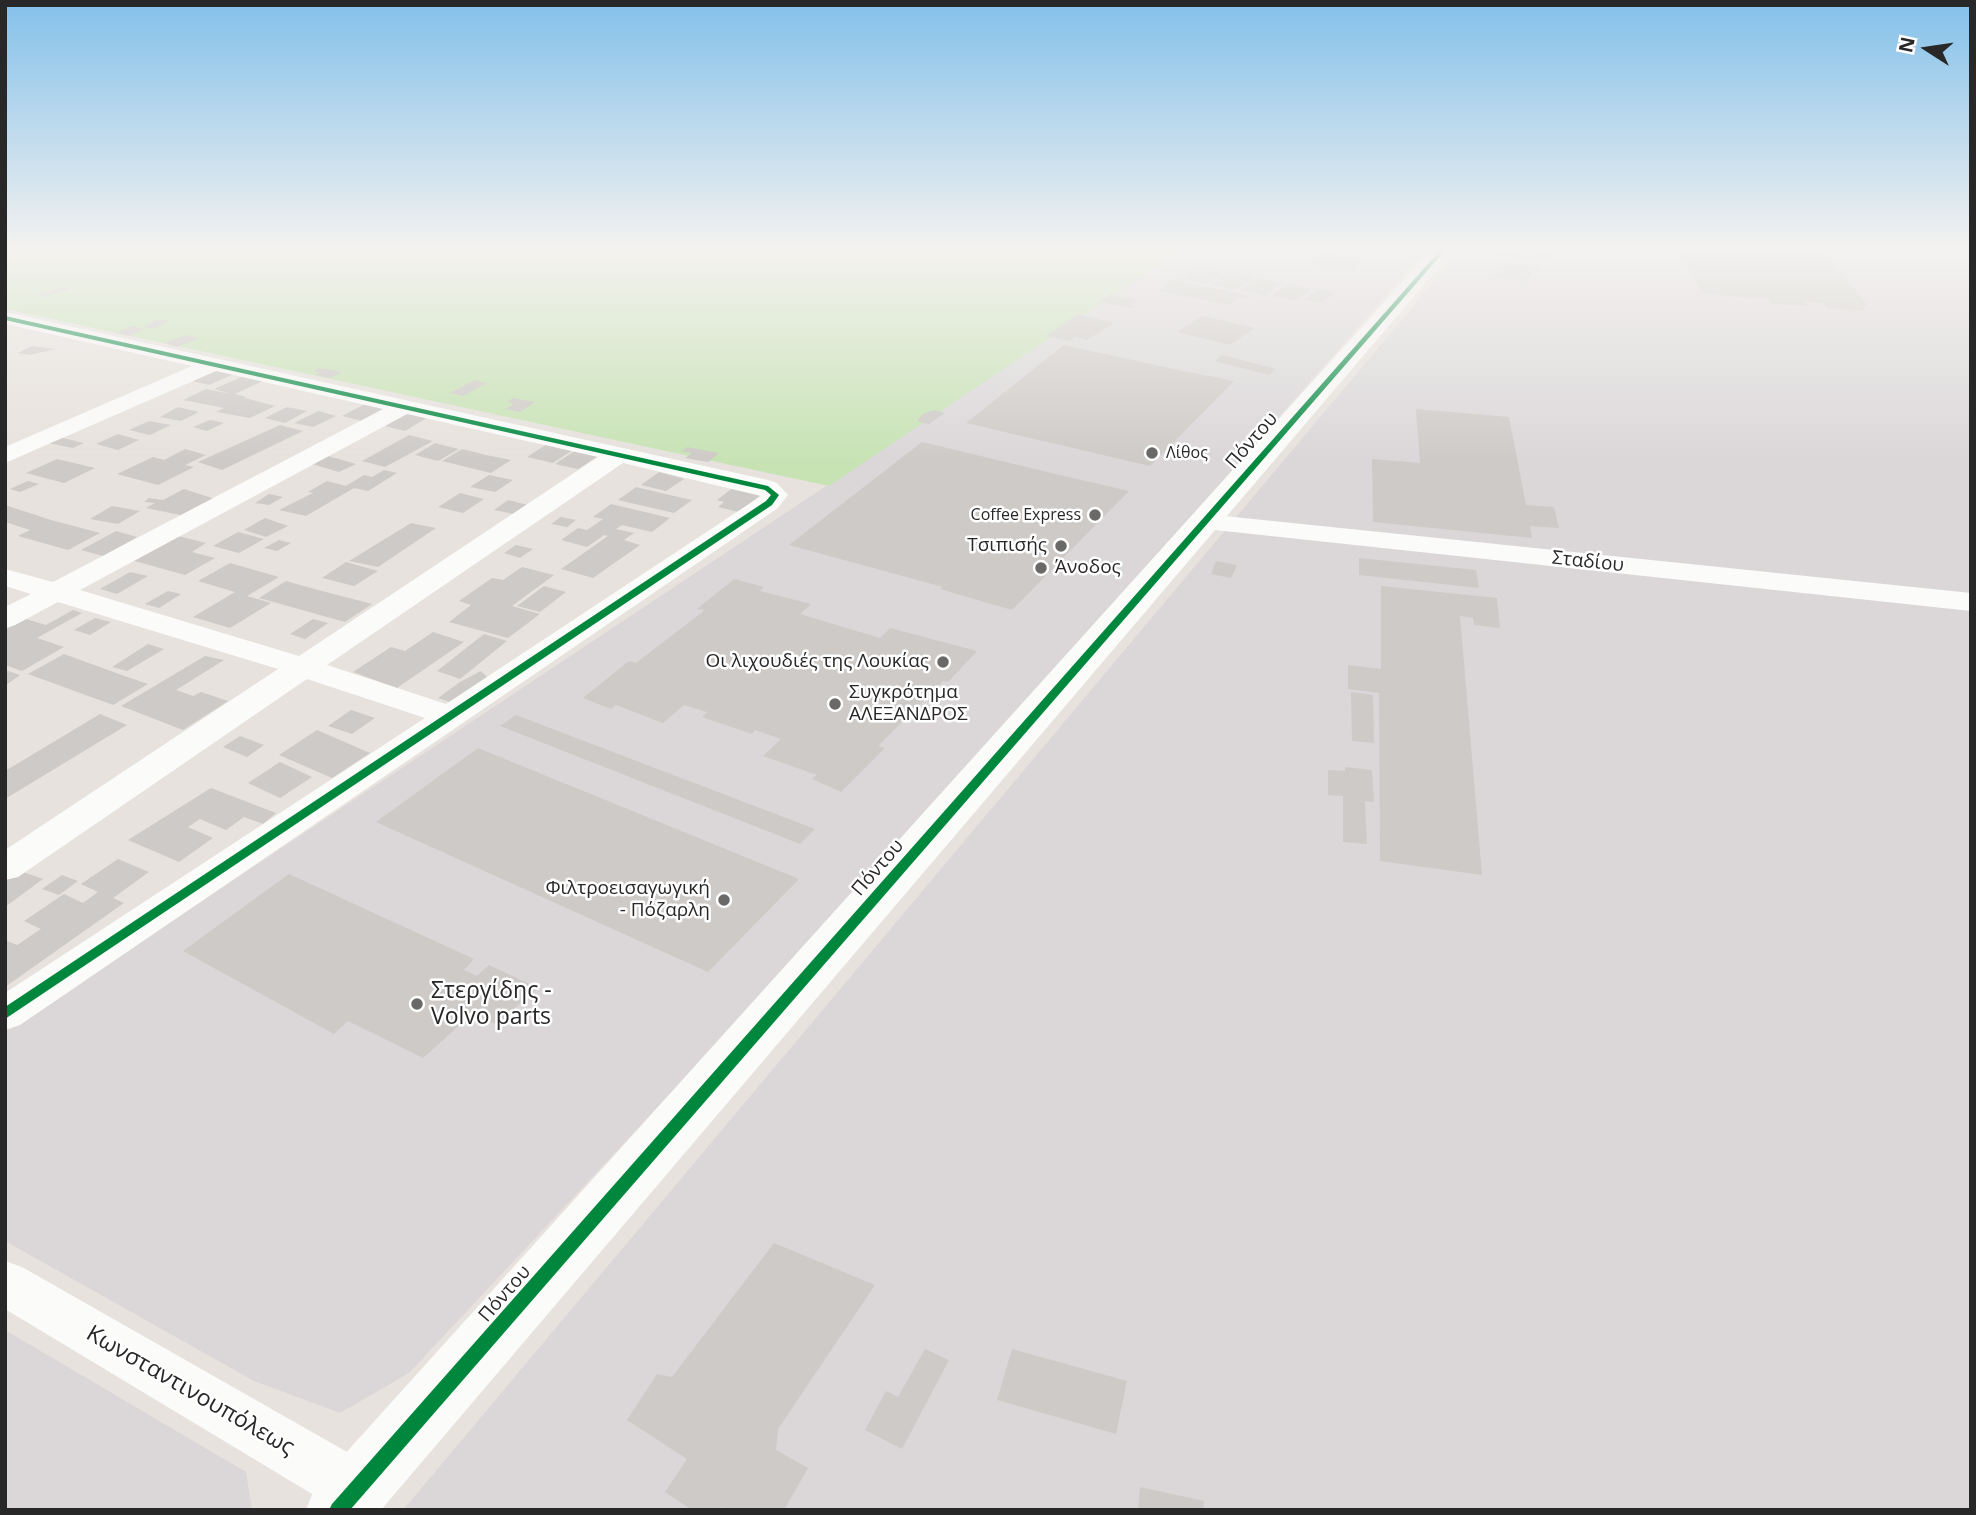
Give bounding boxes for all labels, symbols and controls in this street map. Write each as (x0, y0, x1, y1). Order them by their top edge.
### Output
north arrow (1892, 14, 1962, 84)
text: N (1892, 34, 1921, 55)
street label: Πόντου (1221, 408, 1283, 474)
place label: Λίθος (1166, 443, 1208, 463)
marker: Λίθος (1144, 445, 1160, 461)
place label: Coffee Express (971, 505, 1081, 525)
marker: Coffee Express (1087, 507, 1103, 523)
place label: Τσιπισής (967, 535, 1047, 557)
marker: Τσιπισής (1053, 538, 1069, 554)
street label: Σταδίου (1551, 547, 1625, 577)
place label: Άνοδος (1055, 557, 1121, 579)
marker: Άνοδος (1033, 560, 1049, 576)
place label: Οι λιχουδιές της Λουκίας (705, 651, 929, 673)
marker: Οι λιχουδιές της Λουκίας (935, 654, 951, 670)
place label: Συγκρότημα ΑΛΕΞΑΝΔΡΟΣ (849, 682, 968, 726)
marker: Συγκρότημα ΑΛΕΞΑΝΔΡΟΣ (827, 696, 843, 712)
street label: Πόντου (847, 835, 909, 901)
place label: Φιλτροεισαγωγική - Πόζαρλη (545, 878, 710, 922)
marker: Φιλτροεισαγωγική - Πόζαρλη (716, 892, 732, 908)
place label: Στεργίδης - Volvo parts (431, 977, 552, 1031)
marker: Στεργίδης - Volvo parts (409, 996, 425, 1012)
street label: Πόντου (474, 1261, 536, 1327)
street label: Κωνσταντινουπόλεως (81, 1320, 299, 1462)

